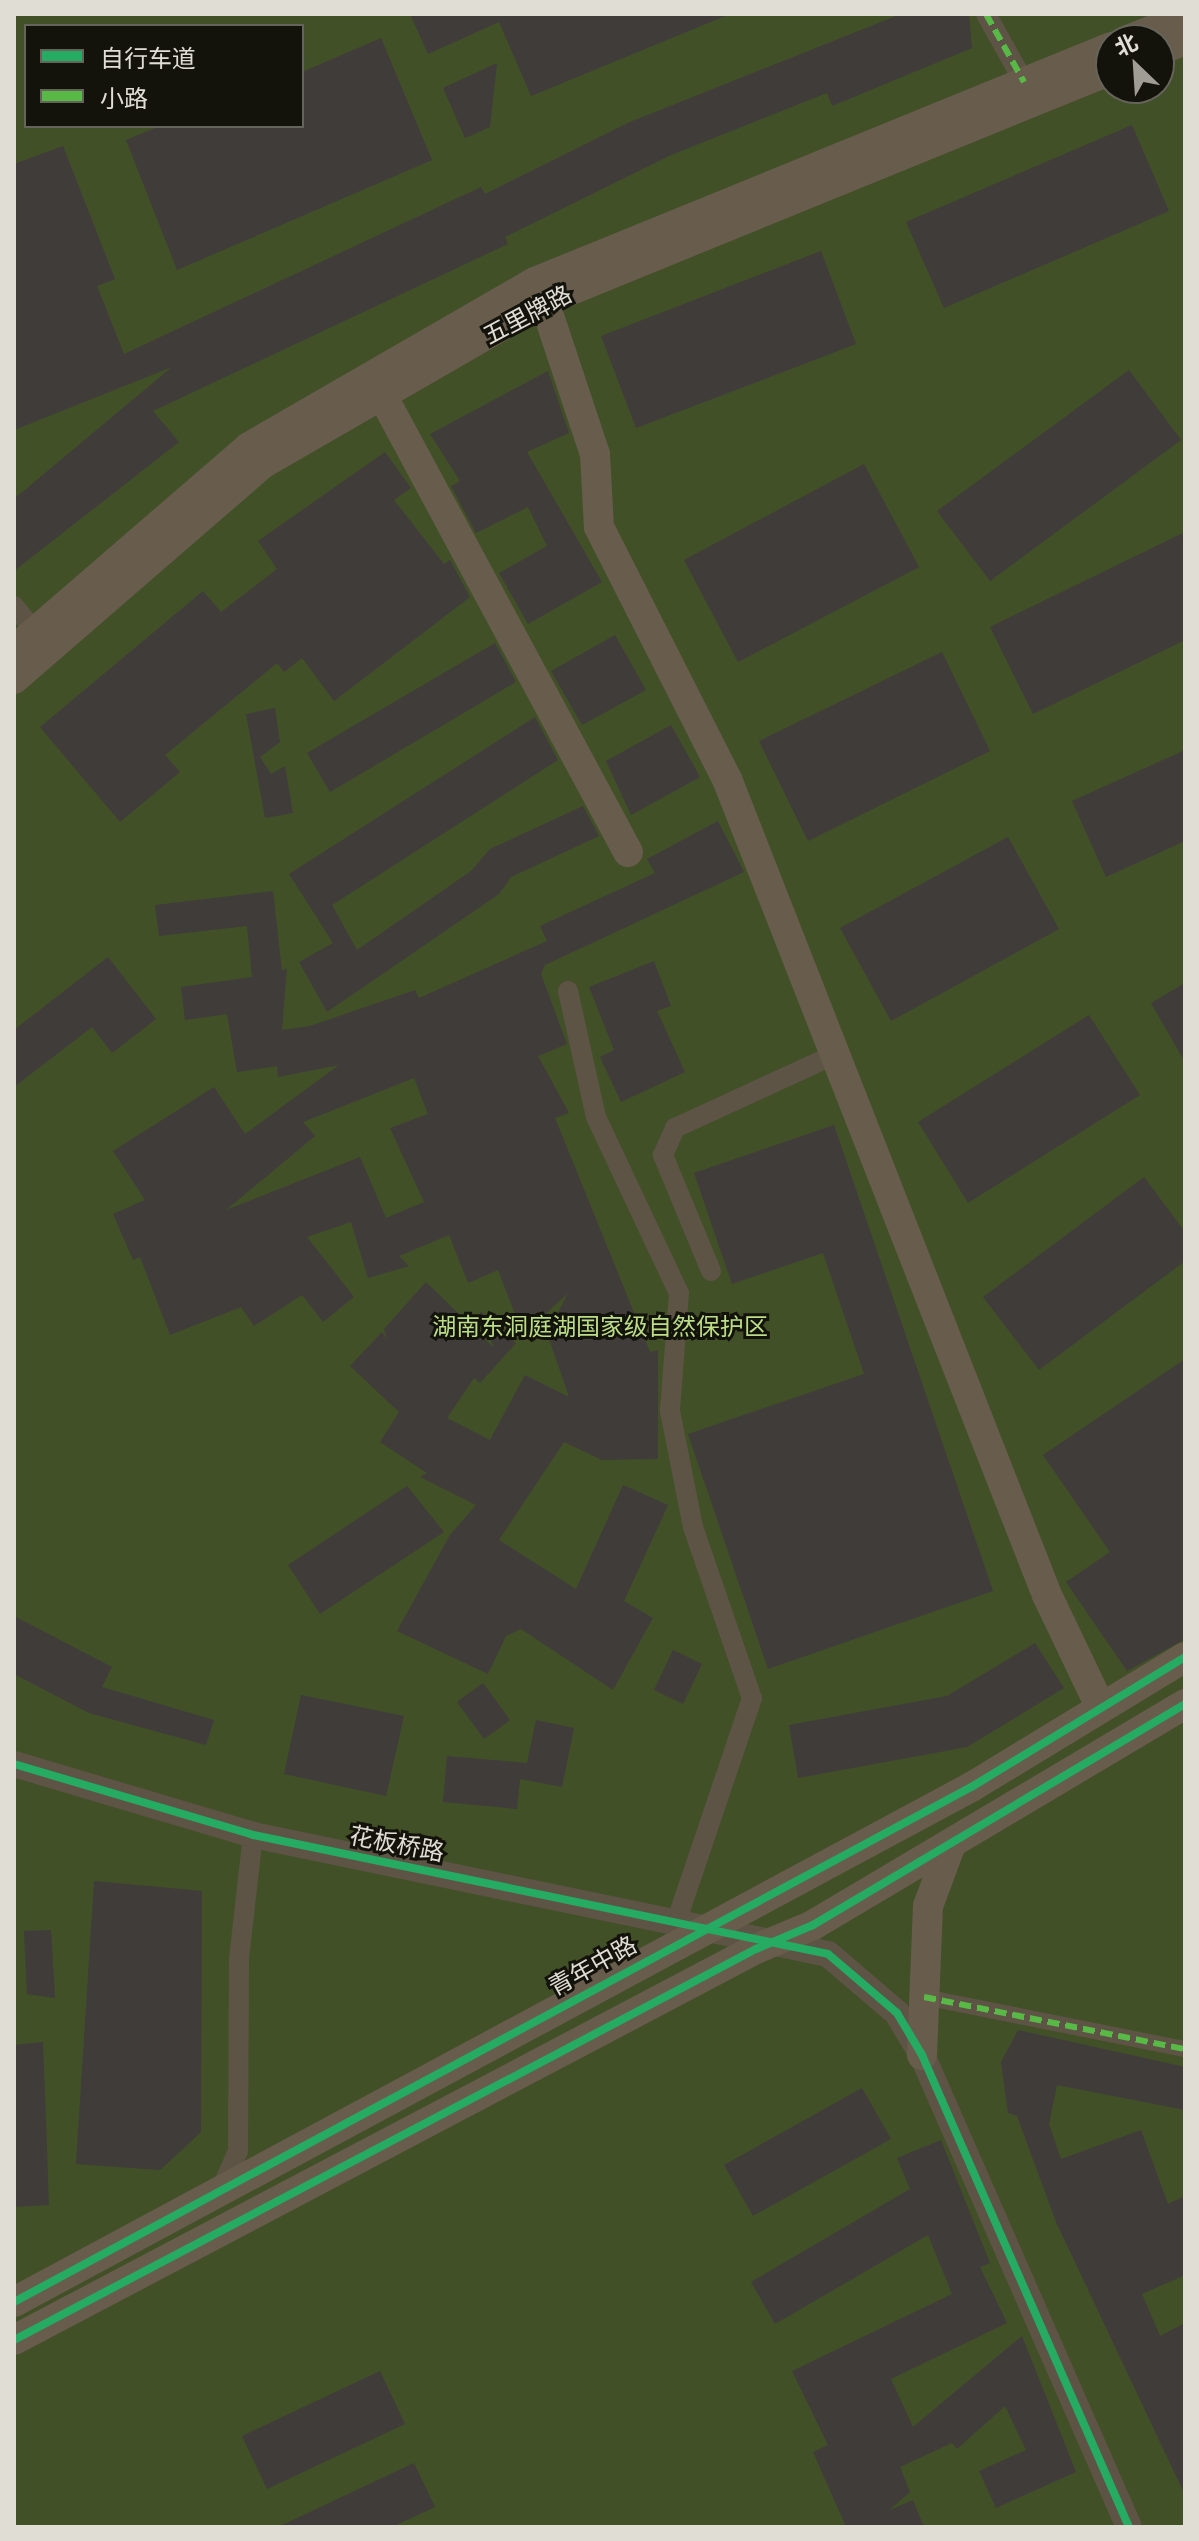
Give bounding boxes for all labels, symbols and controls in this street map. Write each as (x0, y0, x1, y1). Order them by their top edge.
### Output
legend (24, 24, 304, 128)
north arrow (1095, 24, 1175, 104)
text: 北 (1109, 26, 1142, 62)
text: 自行车道 (100, 41, 196, 74)
text: 小路 (100, 81, 148, 114)
street label: 五里牌路 (478, 279, 576, 349)
park label: 湖南东洞庭湖国家级自然保护区 (432, 1312, 768, 1340)
street label: 花板桥路 (347, 1820, 447, 1866)
street label: 青年中路 (543, 1929, 641, 2001)

